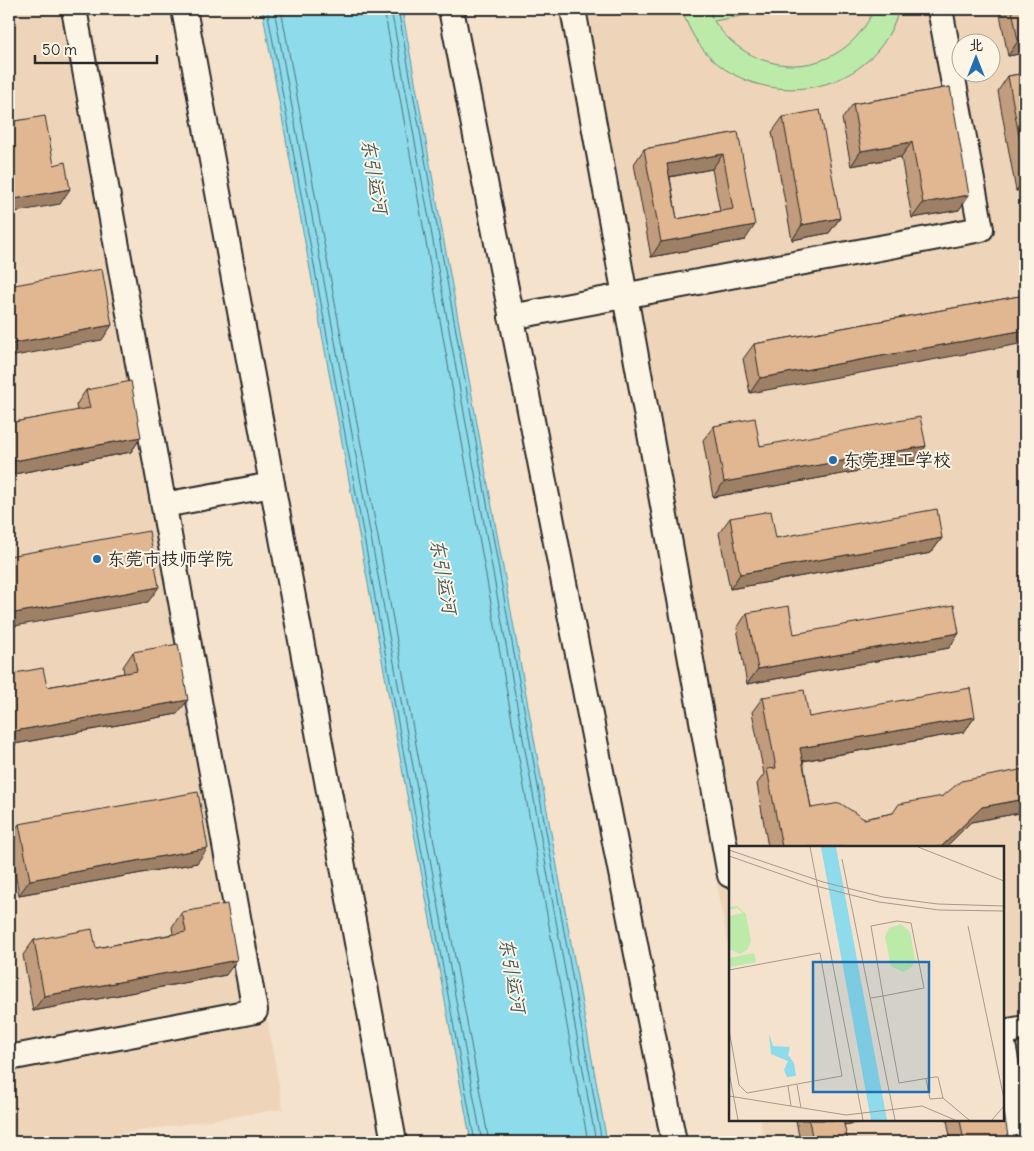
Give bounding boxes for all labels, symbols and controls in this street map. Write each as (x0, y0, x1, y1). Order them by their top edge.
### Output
scale bar (35, 32, 158, 64)
north arrow (952, 32, 1002, 82)
text: 北 (969, 36, 983, 54)
text: 50 m (42, 40, 77, 59)
water label: 东引运河 (357, 136, 394, 218)
place label: 东莞理工学校 (843, 448, 951, 471)
marker: 东莞理工学校 (827, 454, 839, 466)
water label: 东引运河 (426, 536, 463, 618)
place label: 东莞市技师学院 (107, 547, 233, 570)
marker: 东莞市技师学院 (91, 553, 103, 565)
inset map (729, 846, 1004, 1121)
water label: 东引运河 (495, 935, 532, 1017)

